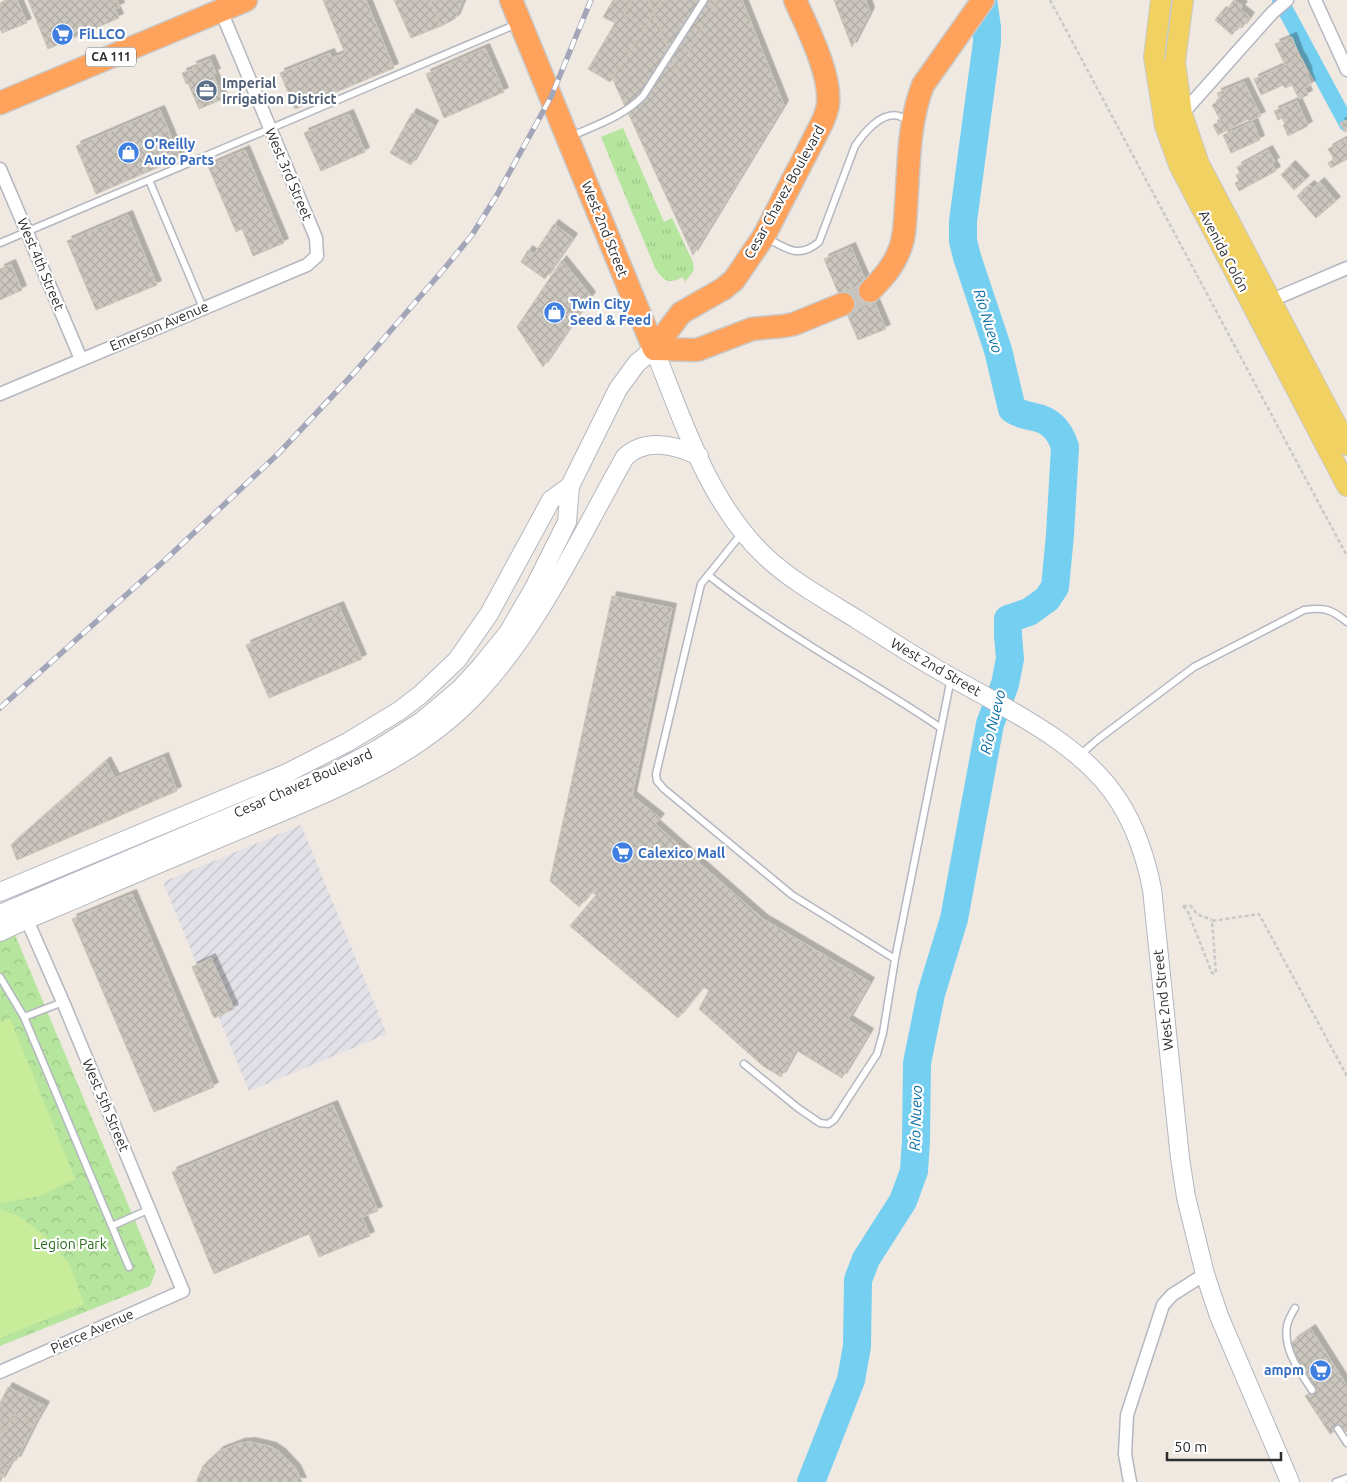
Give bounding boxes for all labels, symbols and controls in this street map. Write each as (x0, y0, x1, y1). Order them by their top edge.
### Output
supermarket icon: FiLLCO (51, 22, 75, 46)
place label: FiLLCO (79, 26, 126, 42)
road number: CA 111 (86, 48, 136, 66)
place label: Imperial Irrigation District (222, 75, 337, 107)
office icon: Imperial Irrigation District (194, 79, 218, 103)
street label: Cesar Chavez Boulevard (741, 123, 827, 261)
street label: West 3rd Street (262, 125, 316, 223)
place label: O'Reilly Auto Parts (144, 136, 215, 168)
shop icon: O'Reilly Auto Parts (116, 140, 140, 164)
street label: West 2nd Street (579, 179, 632, 280)
street label: Avenida Colón (1196, 207, 1252, 295)
street label: West 4th Street (14, 215, 68, 313)
water label: Río Nuevo (971, 287, 1006, 355)
place label: Twin City Seed & Feed (570, 296, 651, 328)
street label: Emerson Avenue (107, 298, 211, 354)
shop icon: Twin City Seed & Feed (542, 300, 566, 324)
street label: West 2nd Street (888, 635, 984, 700)
water label: Río Nuevo (976, 688, 1009, 756)
street label: Cesar Chavez Boulevard (231, 745, 375, 821)
supermarket icon: Calexico Mall (610, 841, 634, 865)
place label: Calexico Mall (638, 845, 725, 861)
street label: West 2nd Street (1150, 948, 1176, 1051)
street label: West 5th Street (79, 1056, 133, 1154)
water label: Río Nuevo (906, 1085, 925, 1151)
park label: Legion Park (33, 1236, 107, 1252)
street label: Pierce Avenue (48, 1306, 136, 1356)
supermarket icon: ampm (1308, 1358, 1332, 1382)
place label: ampm (1264, 1362, 1304, 1378)
scale bar (1167, 1430, 1281, 1462)
text: 50 m (1174, 1438, 1207, 1455)

